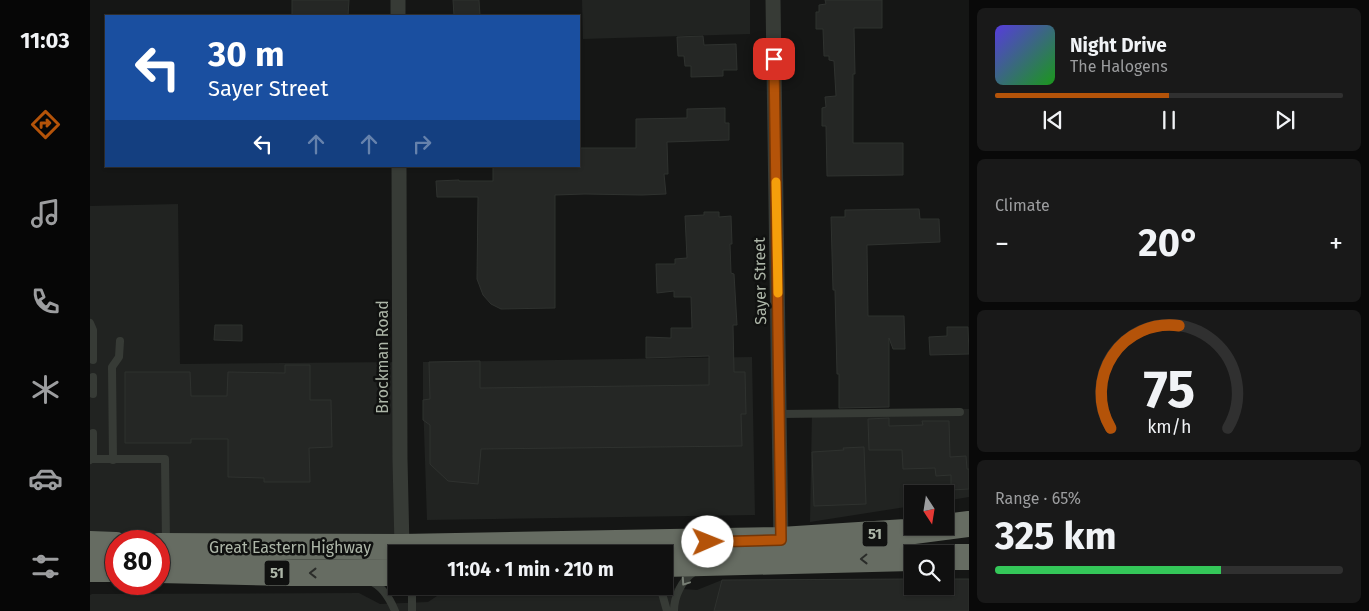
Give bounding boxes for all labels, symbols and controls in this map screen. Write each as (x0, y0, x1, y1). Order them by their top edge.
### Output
text: 11:03 (20, 27, 70, 54)
text: 30 m (208, 33, 285, 75)
text: Night Drive (1070, 34, 1167, 57)
icon: left (125, 35, 190, 100)
pin (753, 38, 795, 80)
icon: arrive (760, 45, 788, 73)
text: The Halogens (1070, 57, 1168, 76)
text: Sayer Street (208, 75, 328, 102)
icon: previous (1039, 106, 1067, 134)
icon: pause (1155, 106, 1183, 134)
icon: next (1271, 106, 1299, 134)
icon: directions (28, 107, 63, 142)
icon: left (249, 130, 277, 158)
icon: ahead (302, 130, 330, 158)
icon: ahead (355, 130, 383, 158)
icon: right (408, 130, 436, 158)
icon: music (28, 196, 63, 231)
text: Climate (995, 196, 1050, 215)
text: 20° (1138, 220, 1200, 266)
text: − (995, 227, 1009, 260)
text: + (1329, 227, 1343, 260)
street label: Sayer Street (750, 237, 770, 325)
icon: phone (28, 284, 63, 319)
street label: Brockman Road (373, 300, 392, 414)
text: 75 (1143, 358, 1195, 421)
icon: climate (28, 372, 63, 407)
text: km/h (1147, 416, 1191, 438)
icon: car (28, 461, 63, 496)
north arrow (904, 485, 954, 535)
map controls (904, 485, 954, 595)
text: Range · 65% (995, 489, 1081, 508)
text: 325 km (995, 513, 1117, 559)
position arrow (681, 515, 733, 567)
road number: 51 (862, 522, 888, 546)
speed limit sign: 80 (105, 530, 170, 595)
street label: Great Eastern Highway (209, 538, 371, 557)
button: search (904, 545, 954, 595)
icon: filters (28, 549, 63, 584)
one-way arrow (860, 554, 868, 564)
text: 11:04 · 1 min · 210 m (447, 558, 614, 581)
road number: 51 (264, 560, 290, 586)
one-way arrow (308, 568, 316, 578)
one-way arrow (682, 576, 691, 586)

